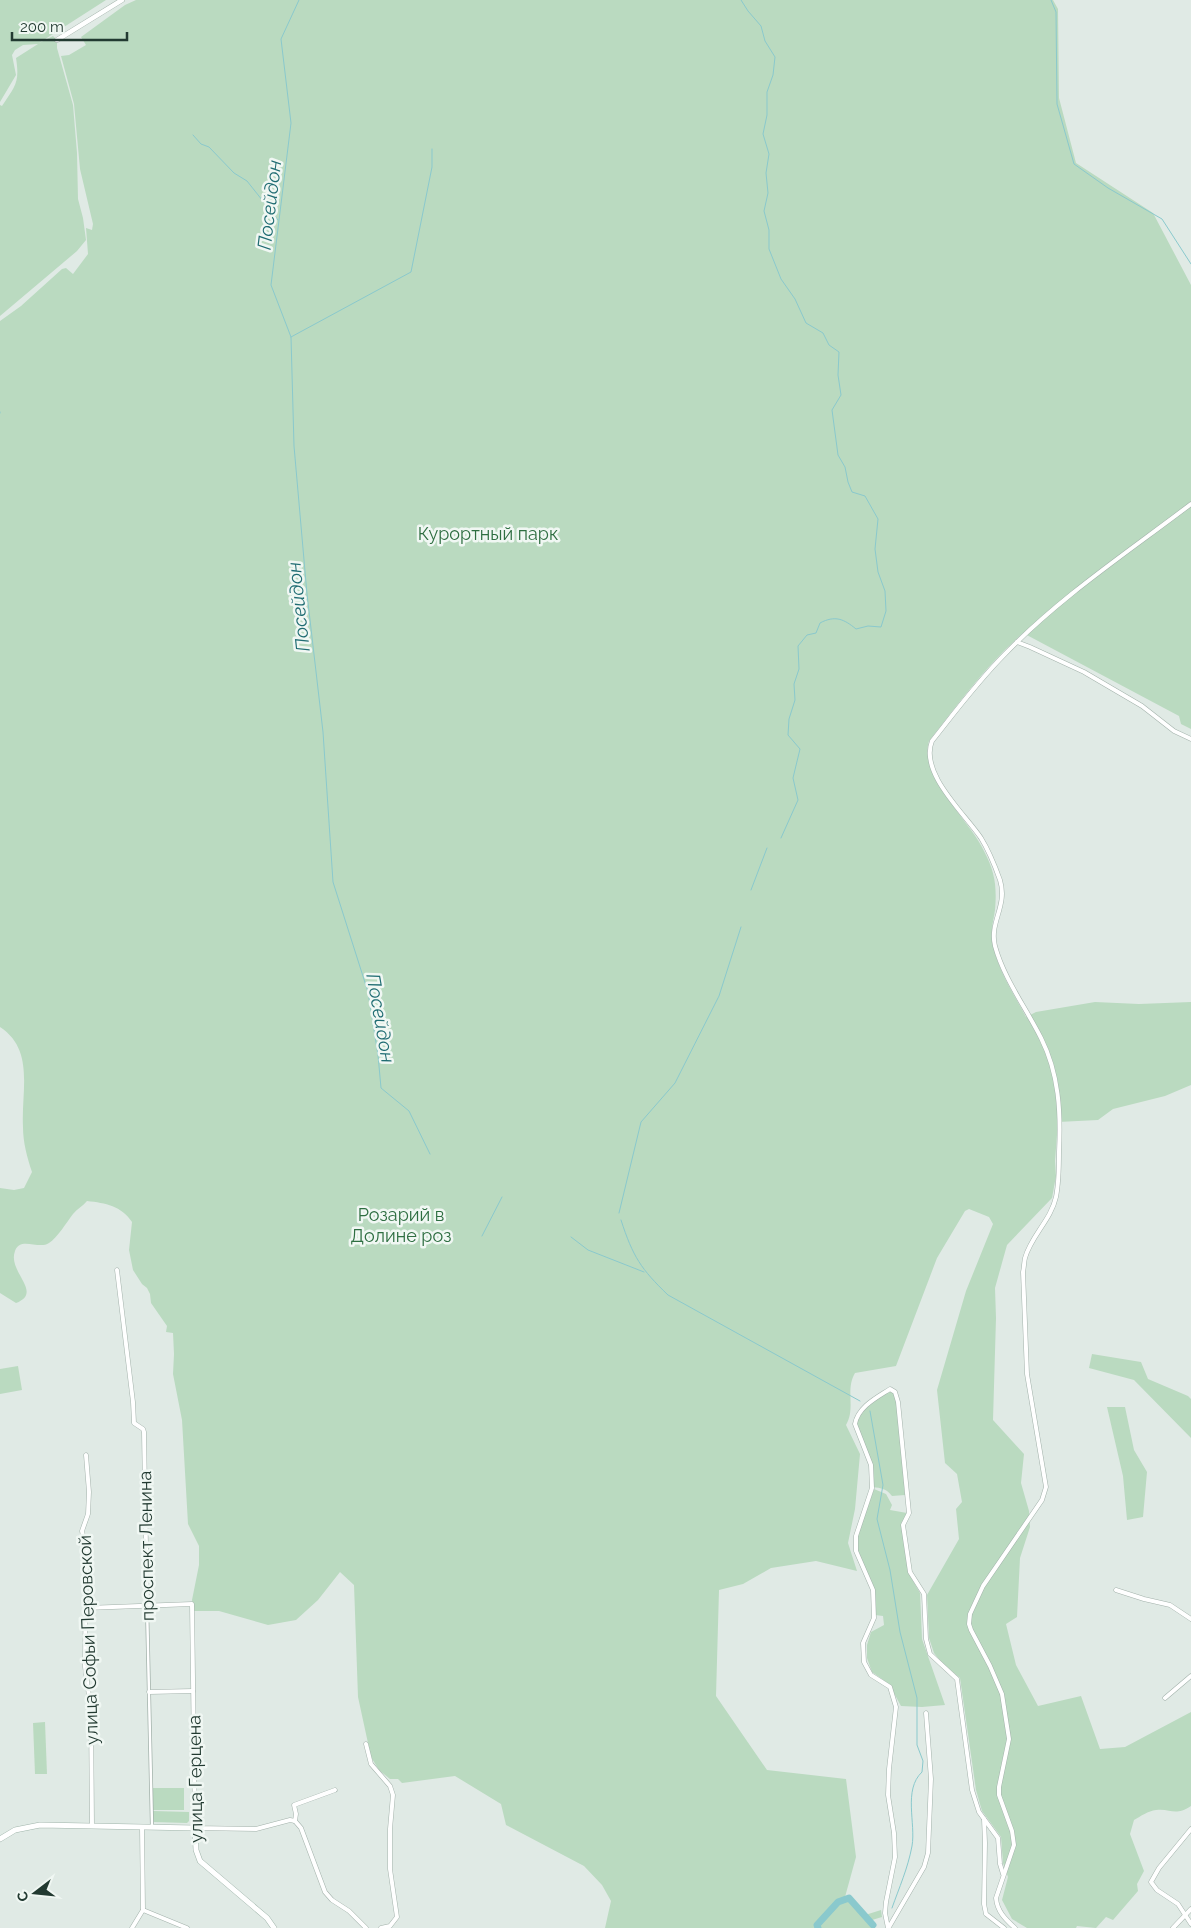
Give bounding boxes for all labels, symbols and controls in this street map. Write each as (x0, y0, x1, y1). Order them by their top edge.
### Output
scale bar (12, 10, 128, 42)
text: 200 m (20, 18, 64, 36)
water label: Посейдон (253, 159, 285, 251)
park label: Курортный парк (418, 523, 558, 544)
water label: Посейдон (282, 561, 314, 653)
water label: Посейдон (362, 972, 400, 1064)
park label: Розарий в Долине роз (351, 1204, 451, 1246)
street label: проспект Ленина (134, 1471, 158, 1621)
street label: улица Софьи Перовской (74, 1535, 102, 1745)
street label: улица Герцена (183, 1715, 207, 1843)
north arrow (10, 1868, 60, 1918)
text: С (13, 1889, 32, 1903)

